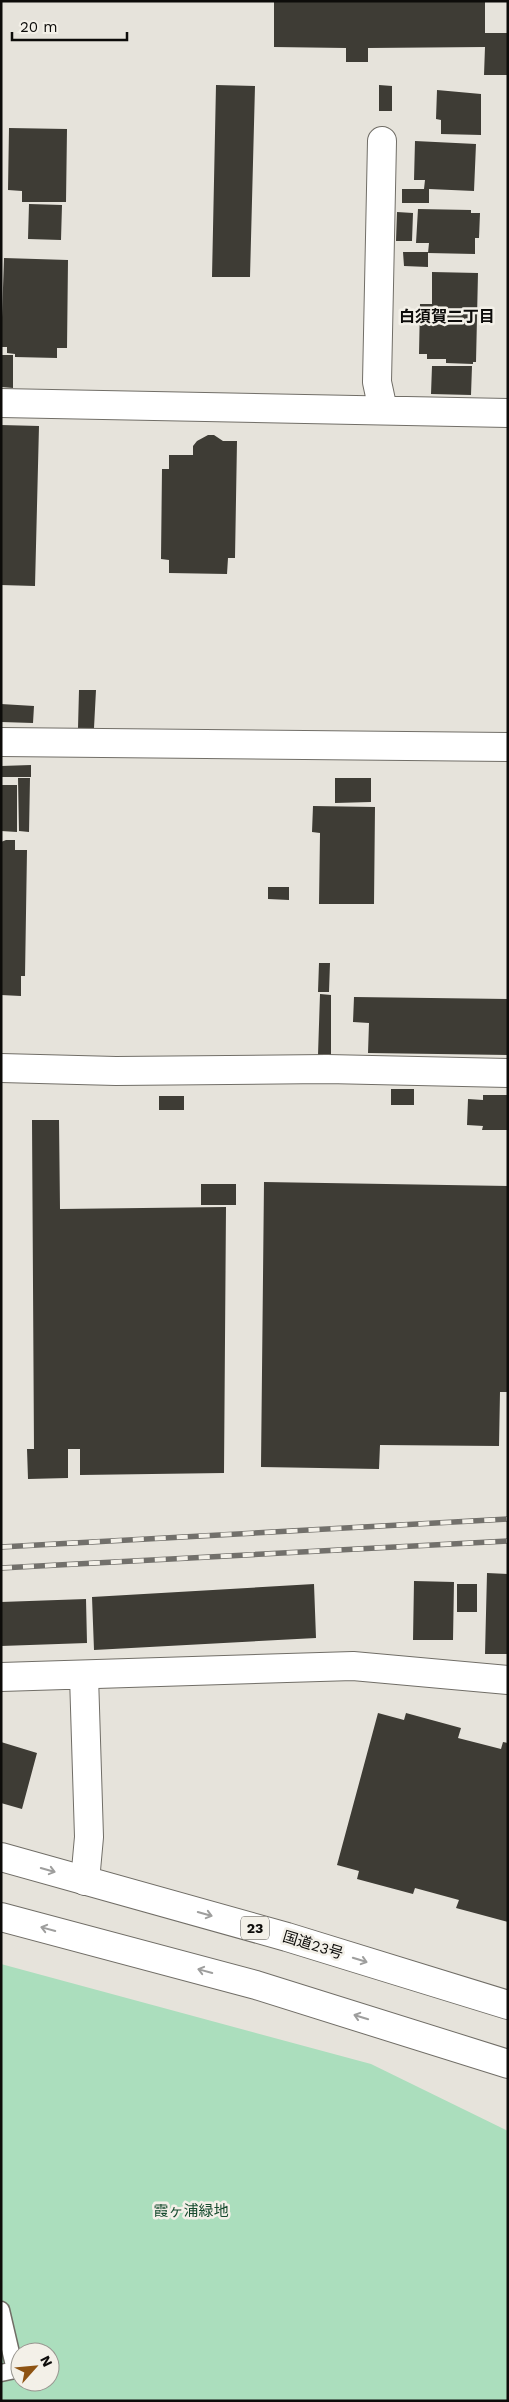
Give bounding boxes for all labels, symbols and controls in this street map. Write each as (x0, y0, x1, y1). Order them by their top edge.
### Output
scale bar (12, 10, 128, 42)
text: 20 m (20, 18, 58, 36)
district label: 白須賀二丁目 (399, 307, 495, 326)
one-way arrow (40, 1866, 56, 1876)
one-way arrow (196, 1910, 212, 1919)
road number: 23 (241, 1916, 269, 1940)
one-way arrow (41, 1924, 57, 1934)
street label: 国道23号 (280, 1927, 346, 1963)
one-way arrow (352, 1955, 368, 1965)
one-way arrow (198, 1966, 214, 1976)
one-way arrow (354, 2012, 370, 2021)
park label: 霞ヶ浦緑地 (153, 2202, 229, 2220)
north arrow (10, 2342, 60, 2392)
text: N (37, 2353, 56, 2369)

